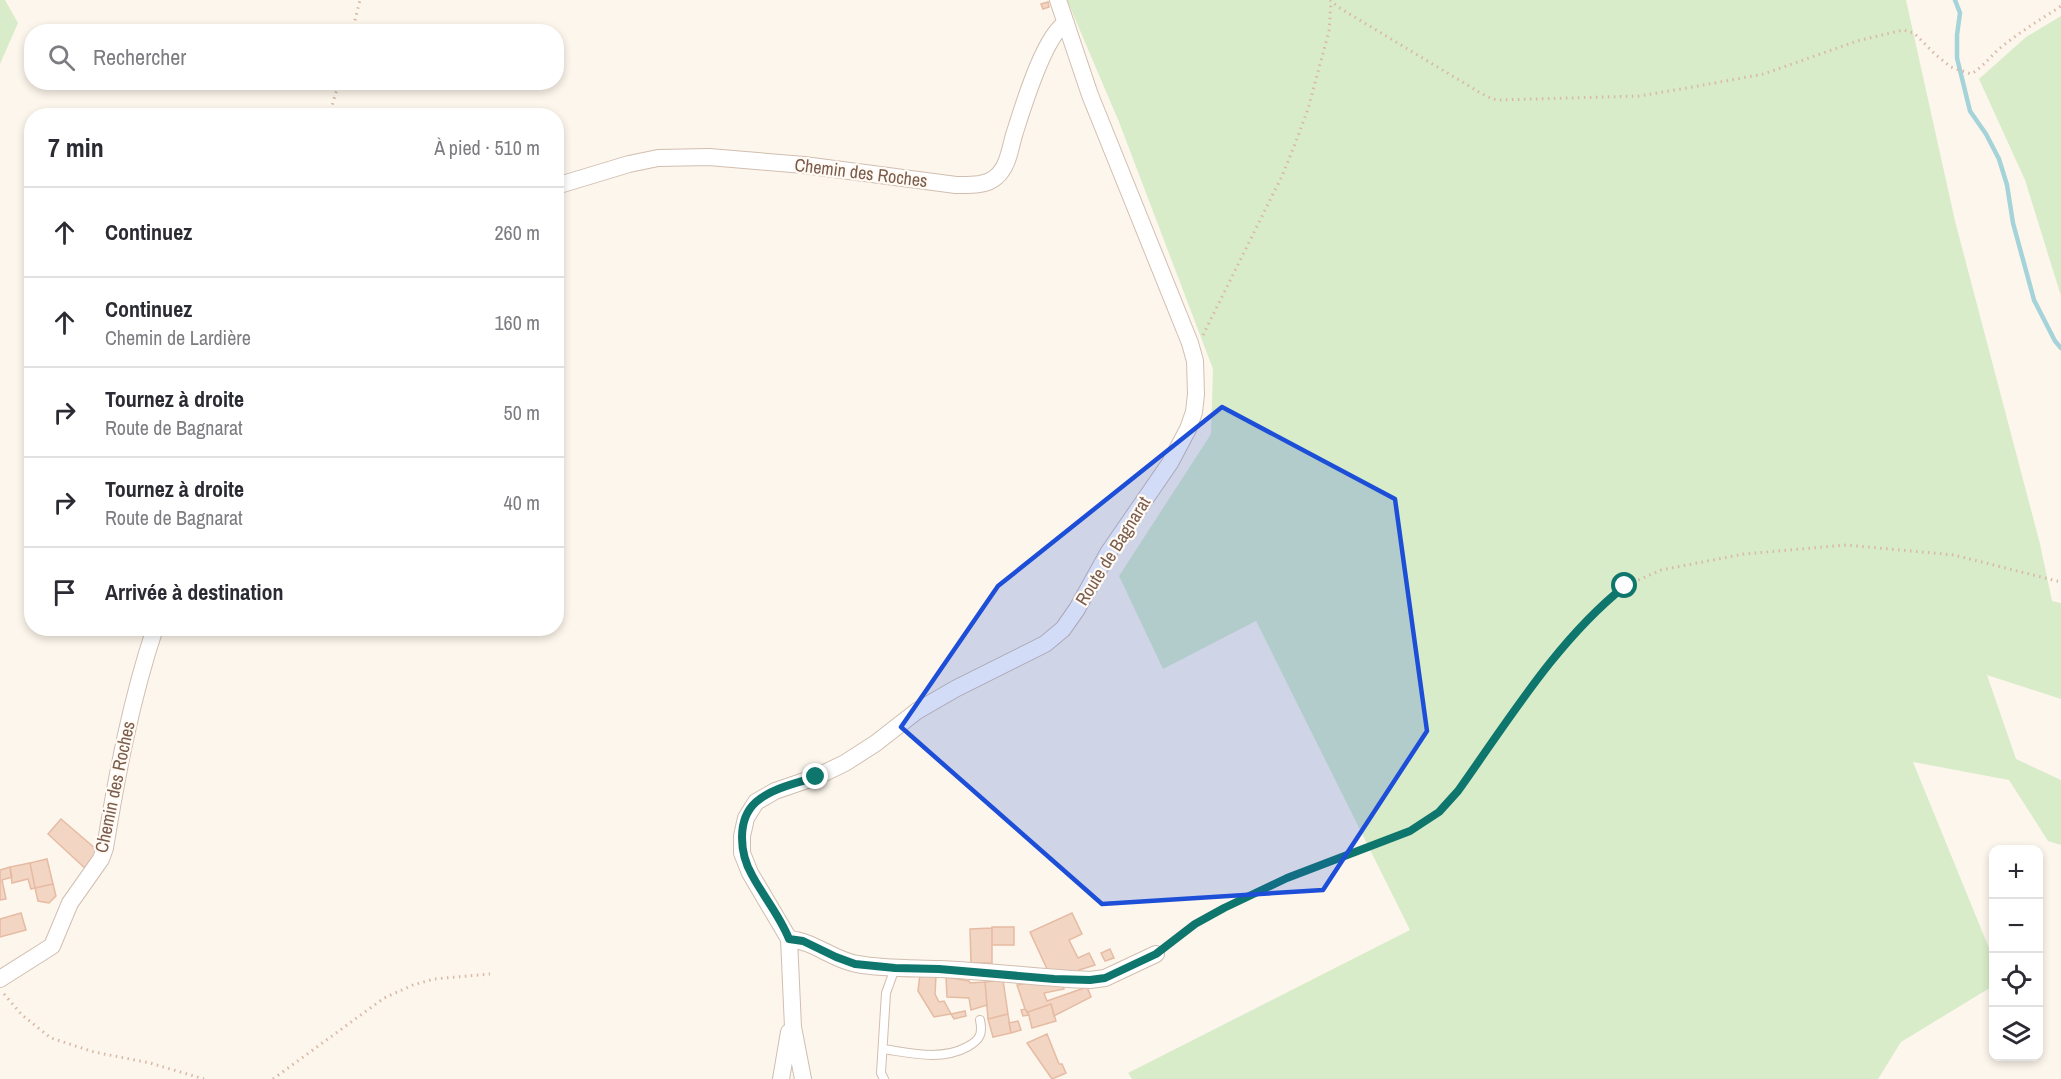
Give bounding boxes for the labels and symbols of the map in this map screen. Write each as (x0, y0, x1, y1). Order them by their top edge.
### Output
street label: Chemin des Roches (793, 152, 929, 193)
street label: Route de Bagnarat (1069, 492, 1156, 610)
route start (1611, 572, 1637, 598)
street label: Chemin des Roches (88, 719, 141, 855)
route end (802, 763, 828, 789)

